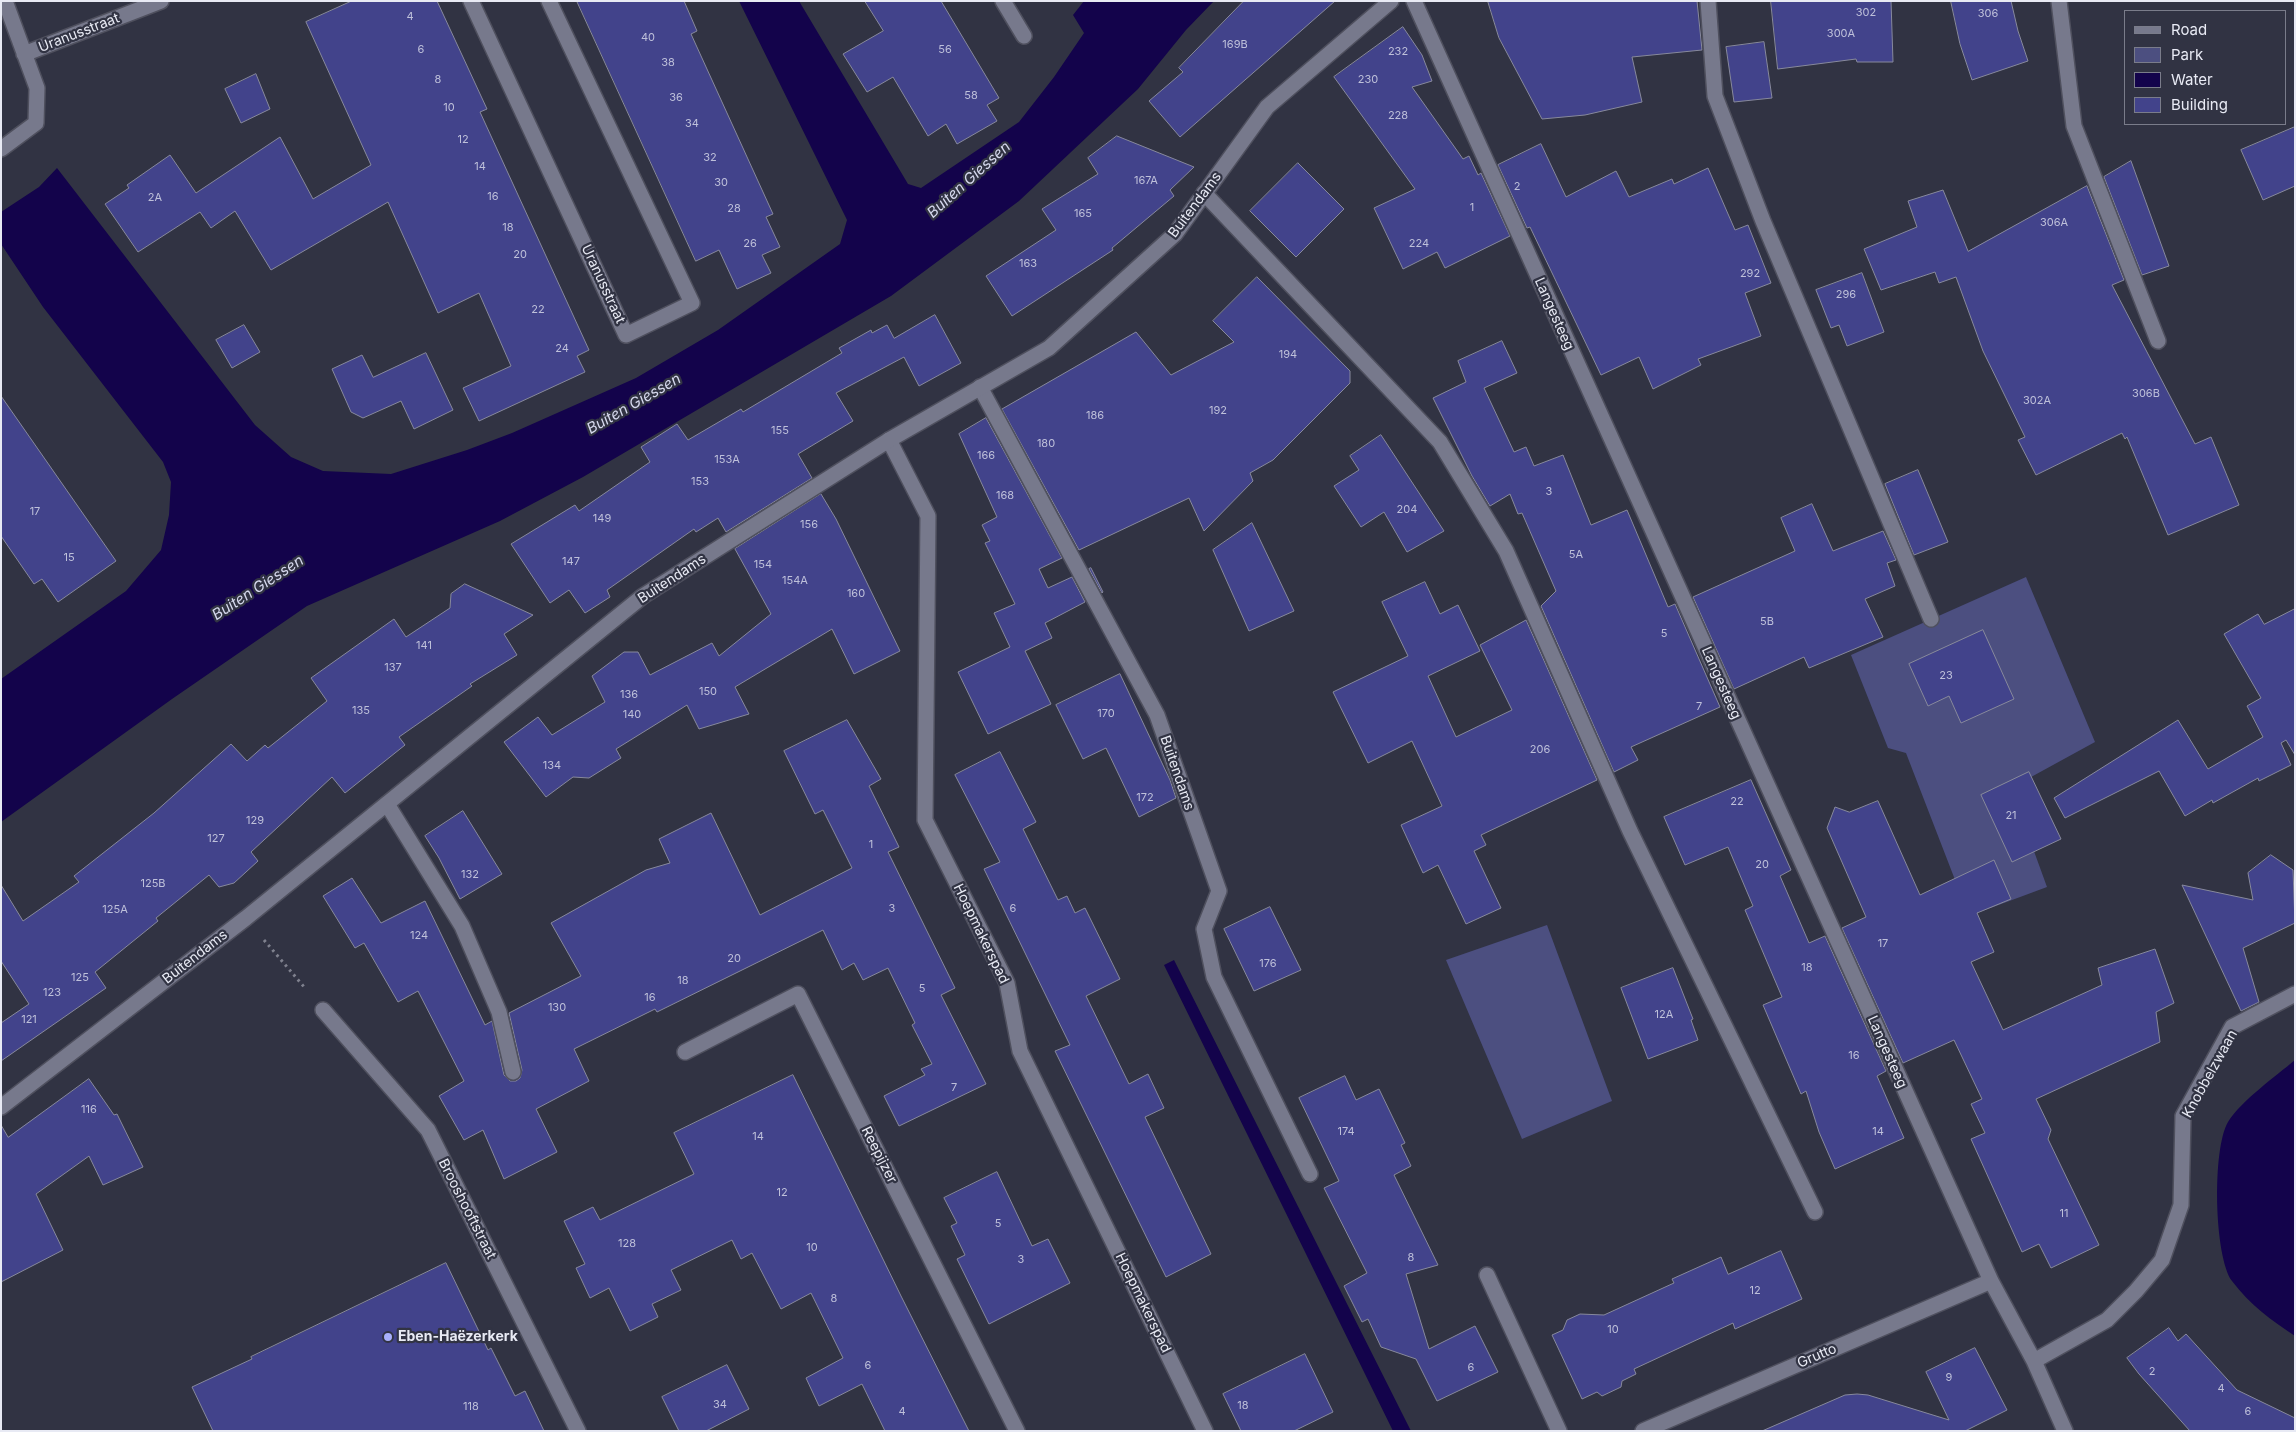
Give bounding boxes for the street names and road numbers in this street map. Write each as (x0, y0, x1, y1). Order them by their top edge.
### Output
street label: Uranusstraat (36, 10, 122, 56)
street label: Buitendams (1165, 169, 1225, 241)
street label: Uranusstraat (577, 242, 629, 326)
street label: Langesteeg (1531, 275, 1577, 353)
street label: Buitendams (635, 551, 709, 607)
street label: Langesteeg (1698, 644, 1744, 722)
street label: Buitendams (1156, 733, 1198, 813)
street label: Hoepmakerspad (950, 881, 1012, 987)
street label: Buitendams (159, 926, 231, 988)
street label: Langesteeg (1864, 1013, 1910, 1091)
street label: Knobbelzwaan (2179, 1027, 2241, 1121)
street label: Reepijzer (858, 1124, 900, 1186)
street label: Brooshooftstraat (435, 1156, 499, 1262)
street label: Hoepmakerspad (1112, 1250, 1174, 1356)
street label: Grutto (1795, 1340, 1839, 1372)

